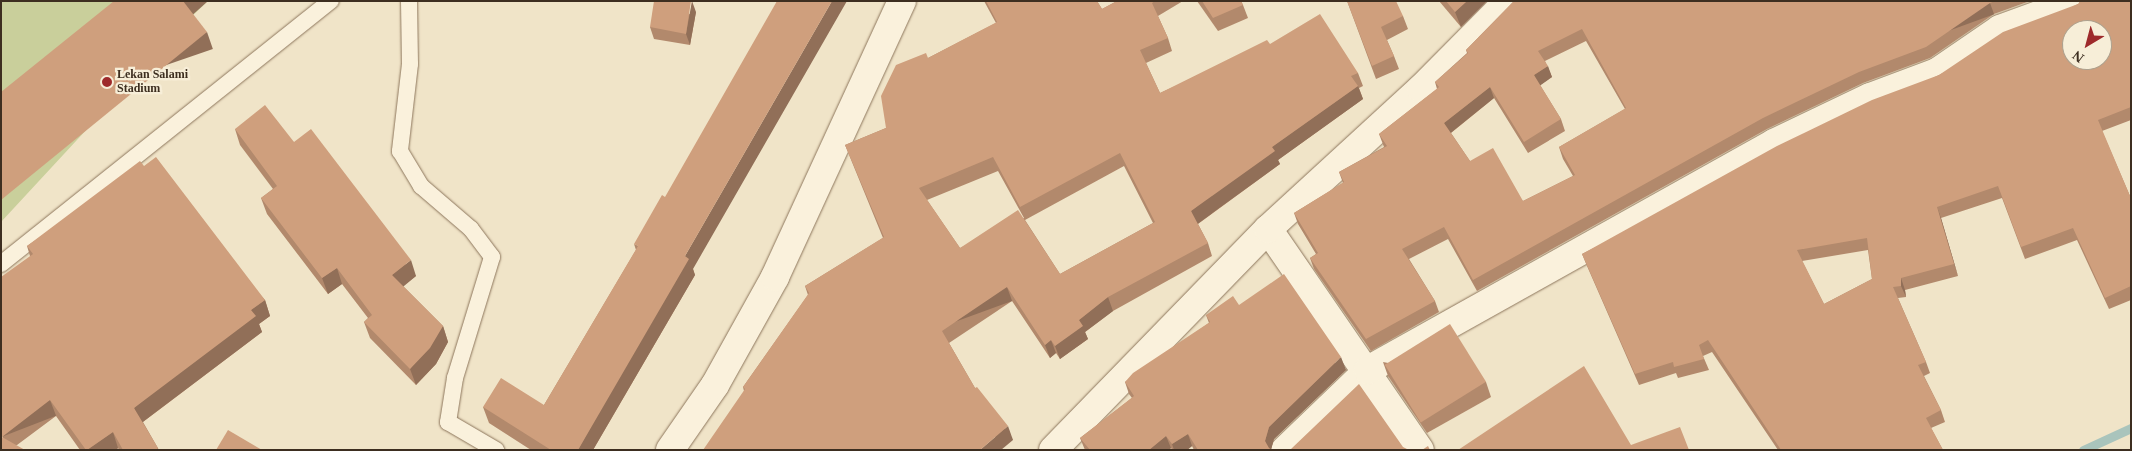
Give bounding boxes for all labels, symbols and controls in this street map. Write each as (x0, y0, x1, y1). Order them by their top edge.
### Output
north arrow (2062, 20, 2112, 70)
text: N (2070, 48, 2087, 66)
place label: Lekan Salami Stadium (117, 68, 188, 96)
marker: Lekan Salami Stadium (101, 76, 113, 88)

